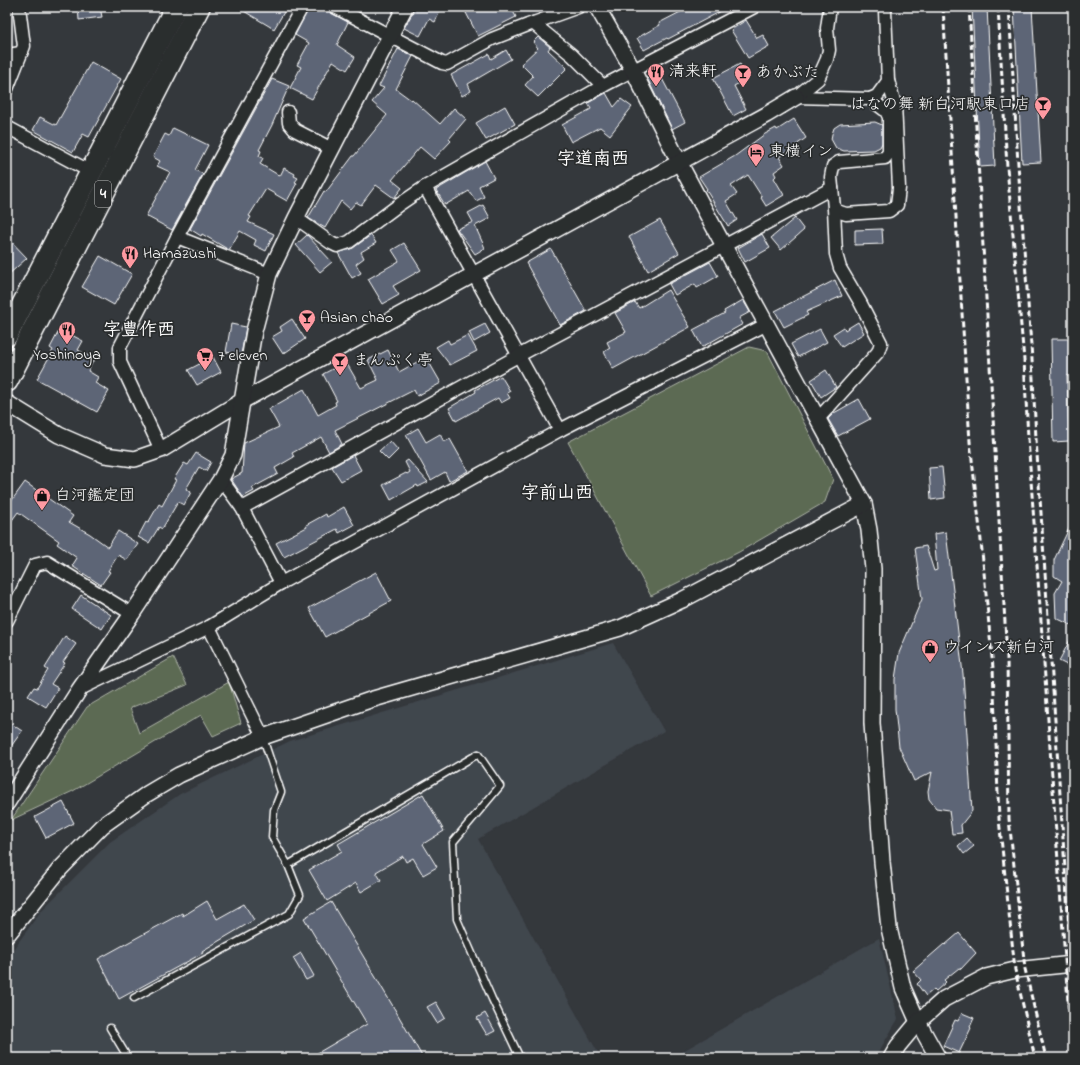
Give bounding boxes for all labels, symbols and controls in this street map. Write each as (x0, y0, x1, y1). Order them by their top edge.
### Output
place label: 清来軒 (669, 60, 717, 84)
place label: あかぶた (756, 61, 819, 85)
restaurant icon: 清来軒 (646, 62, 666, 87)
bar icon: あかぶた (733, 63, 753, 88)
place label: はなの舞 新白河駅東口店 (850, 93, 1030, 117)
bar icon: はなの舞 新白河駅東口店 (1033, 95, 1053, 120)
place label: 東横イン (769, 140, 833, 164)
hotel icon: 東横イン (746, 142, 766, 167)
district label: 字道南西 (557, 147, 629, 173)
road number: 4 (95, 181, 111, 207)
place label: Hamazushi (143, 242, 217, 266)
restaurant icon: Hamazushi (120, 244, 140, 269)
place label: Asian chao (320, 306, 393, 330)
bar icon: Asian chao (297, 308, 317, 333)
district label: 字豊作西 (103, 318, 175, 344)
restaurant icon: Yoshinoya (57, 320, 77, 345)
place label: Yoshinoya (33, 343, 101, 367)
place label: 7 eleven (218, 344, 267, 368)
supermarket icon: 7 eleven (195, 346, 215, 371)
place label: まんぷく亭 (353, 349, 433, 373)
bar icon: まんぷく亭 (330, 351, 350, 376)
district label: 字前山西 (521, 481, 593, 507)
place label: 白河鑑定団 (55, 484, 135, 508)
shop icon: 白河鑑定団 (32, 486, 52, 511)
place label: ウインズ新白河 (943, 636, 1054, 660)
shop icon: ウインズ新白河 (920, 638, 940, 663)

